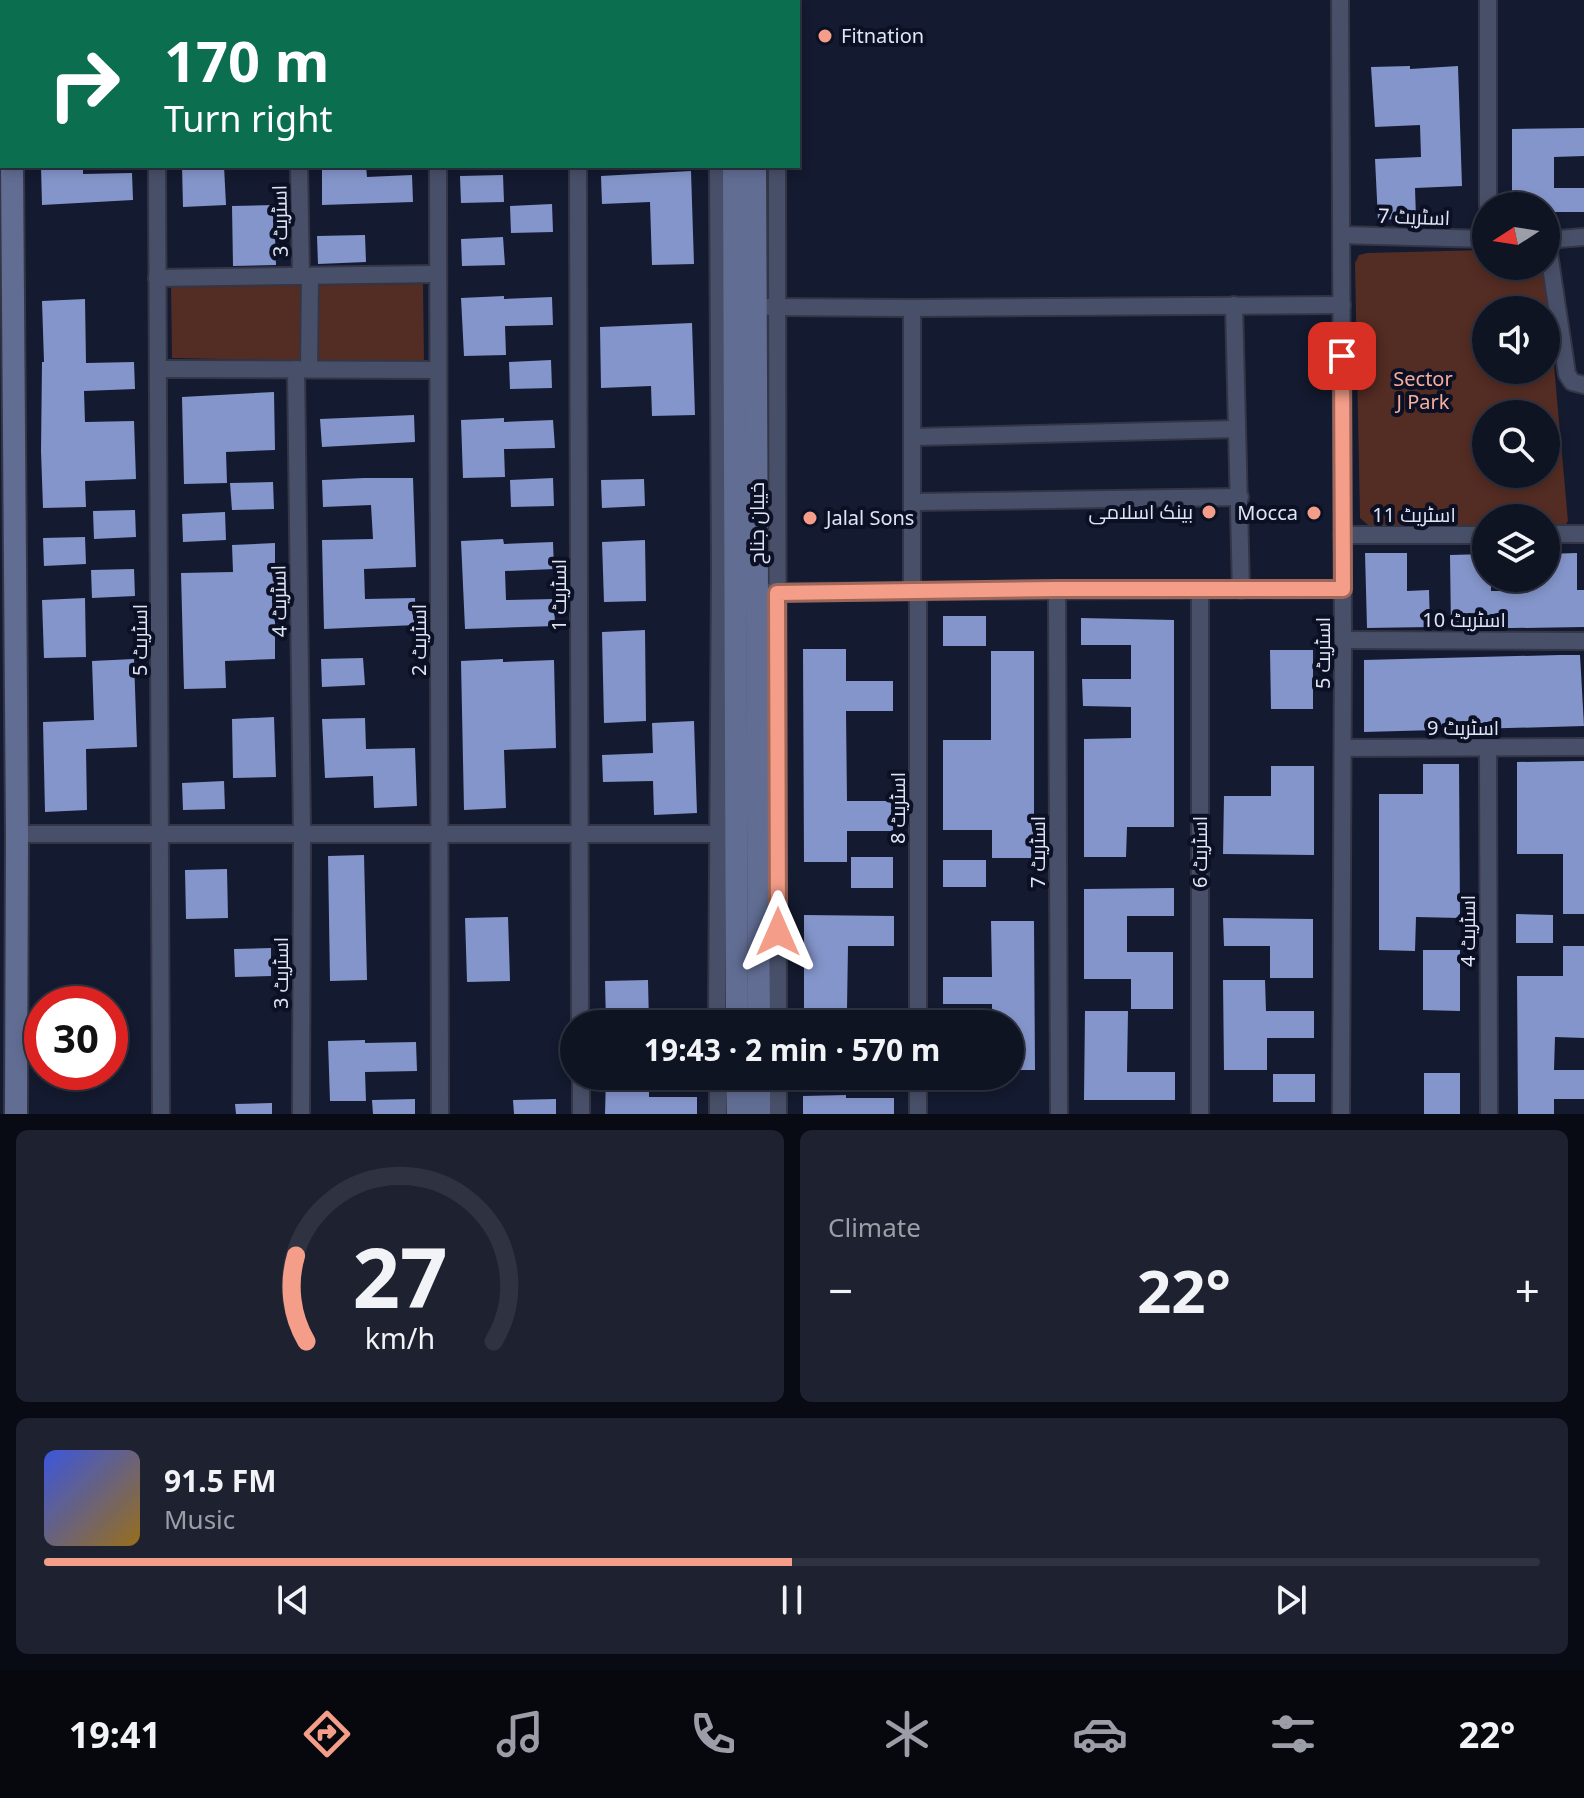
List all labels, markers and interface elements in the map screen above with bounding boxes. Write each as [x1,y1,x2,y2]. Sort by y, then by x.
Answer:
text: 170 m [164,22,329,98]
place label: Fitnation [841,22,924,49]
marker: Fitnation [816,27,834,45]
icon: right [32,32,136,136]
text: Turn right [164,94,332,143]
street label: اسٹریٹ 3 [265,185,294,257]
north arrow [1472,192,1560,280]
map controls [1472,192,1560,592]
street label: اسٹریٹ 7 [1377,202,1451,231]
button: sound [1472,296,1560,384]
pin [1308,322,1376,390]
icon: arrive [1320,334,1364,378]
park label: Sector J Park [1393,365,1453,415]
button: search [1472,400,1560,488]
street label: خیبان جناح [743,482,771,564]
place label: بینک اسلامی [1089,498,1193,525]
place label: Mocca [1237,499,1298,526]
street label: اسٹریٹ 11 [1372,501,1456,528]
marker: بینک اسلامی [1200,503,1218,521]
place label: Jalal Sons [824,504,914,531]
marker: Mocca [1305,504,1323,522]
button: layers [1472,504,1560,592]
marker: Jalal Sons [801,509,819,527]
street label: اسٹریٹ 1 [545,559,572,631]
street label: اسٹریٹ 4 [264,565,293,637]
street label: اسٹریٹ 5 [126,604,153,676]
street label: اسٹریٹ 2 [405,604,432,676]
street label: اسٹریٹ 10 [1422,606,1506,633]
street label: اسٹریٹ 5 [1309,617,1336,689]
street label: اسٹریٹ 9 [1427,714,1499,741]
street label: اسٹریٹ 8 [884,772,911,844]
street label: اسٹریٹ 7 [1024,816,1051,888]
street label: اسٹریٹ 6 [1186,816,1213,888]
position arrow [736,890,820,974]
street label: اسٹریٹ 4 [1454,895,1481,967]
street label: اسٹریٹ 3 [267,937,294,1009]
speed limit sign: 30 [24,986,128,1090]
text: 19:43 · 2 min · 570 m [644,1029,940,1070]
text: Climate [828,1209,921,1245]
text: 27 [352,1219,448,1332]
text: 22° [1137,1249,1231,1331]
text: − [828,1260,853,1320]
text: + [1515,1260,1540,1320]
text: km/h [365,1318,435,1357]
text: 91.5 FM [164,1460,276,1501]
text: Music [164,1501,235,1537]
icon: previous [271,1578,315,1622]
icon: pause [770,1578,814,1622]
icon: next [1269,1578,1313,1622]
icon: directions [299,1706,355,1762]
icon: music [492,1706,548,1762]
icon: phone [685,1706,741,1762]
icon: climate [879,1706,935,1762]
icon: car [1072,1706,1128,1762]
icon: filters [1265,1706,1321,1762]
text: 19:41 [69,1710,161,1759]
text: 22° [1459,1710,1515,1759]

